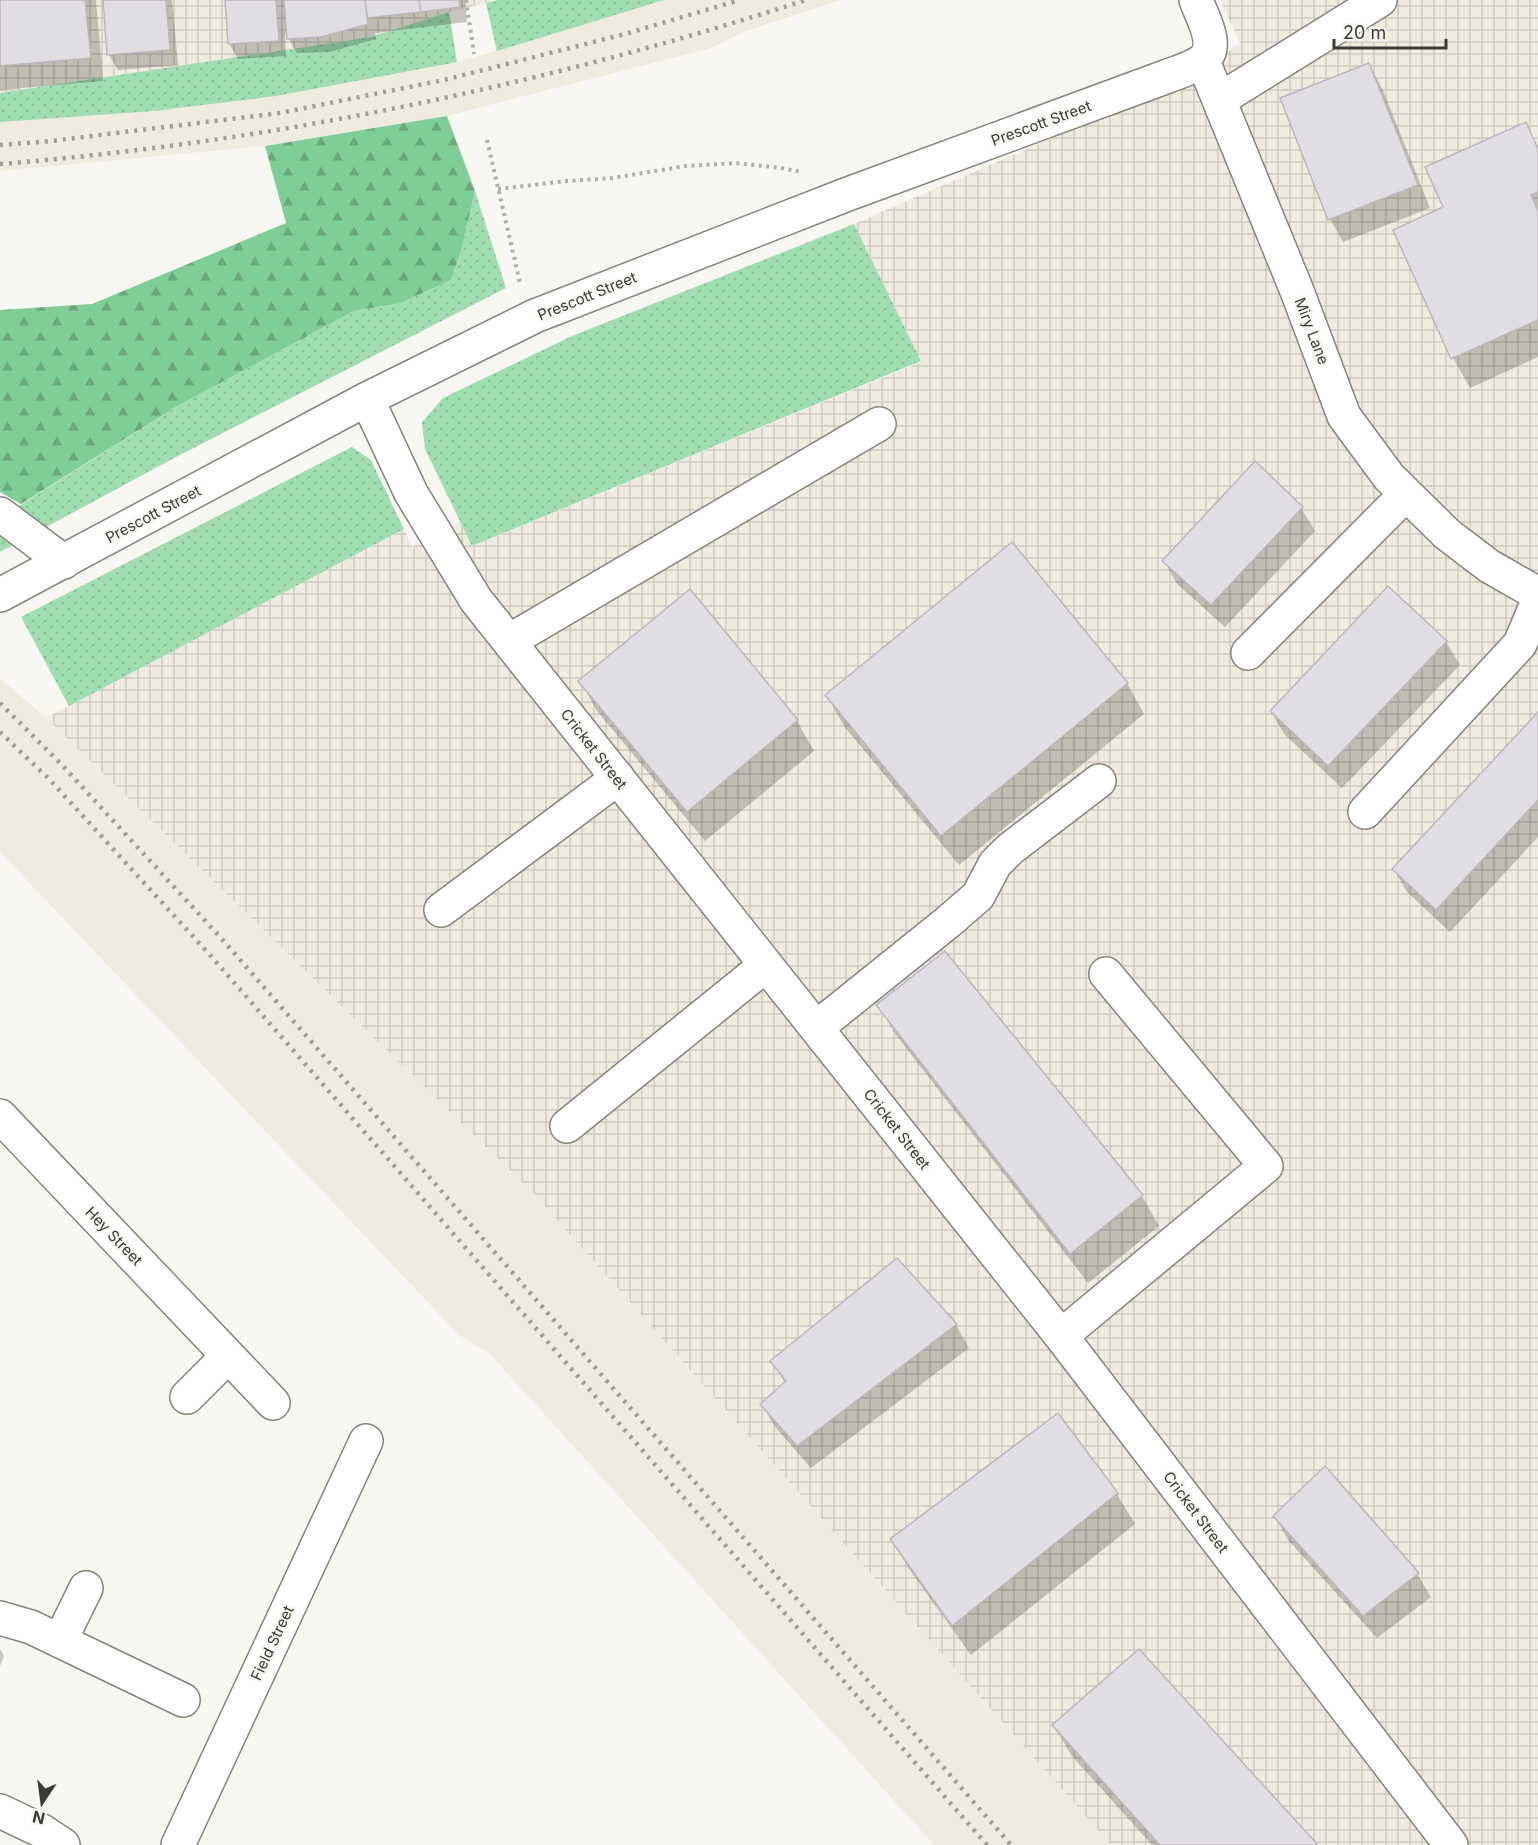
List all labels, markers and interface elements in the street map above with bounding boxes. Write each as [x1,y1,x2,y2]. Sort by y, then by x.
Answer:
scale bar [1334,12,1446,50]
text: 20 m [1343,22,1386,43]
street label: Prescott Street [988,96,1094,150]
street label: Prescott Street [535,267,639,325]
street label: Miry Lane [1291,295,1333,367]
street label: Prescott Street [102,481,204,547]
street label: Cricket Street [557,705,631,793]
street label: Cricket Street [860,1085,934,1173]
street label: Hey Street [81,1203,147,1269]
street label: Cricket Street [1159,1467,1233,1557]
street label: Field Street [246,1602,298,1684]
north arrow [12,1773,72,1833]
text: N [30,1806,47,1829]

